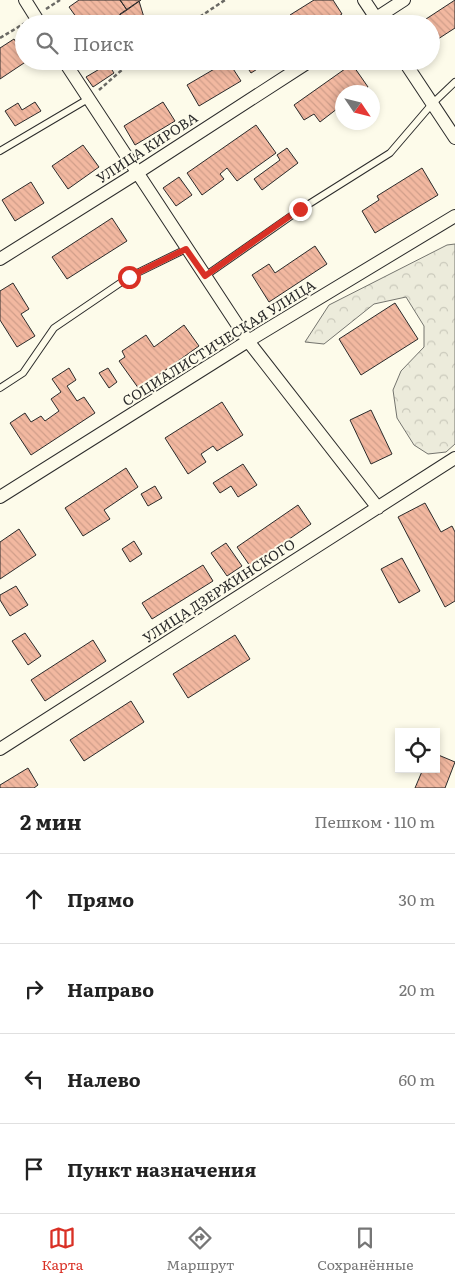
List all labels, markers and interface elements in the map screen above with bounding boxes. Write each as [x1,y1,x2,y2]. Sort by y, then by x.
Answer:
search box [15,15,440,70]
icon: search [33,29,61,57]
text: Поиск [73,29,134,57]
north arrow [335,85,380,130]
street label: УЛИЦА КИРОВА [92,107,202,187]
route end [289,198,312,221]
route start [118,266,141,289]
street label: СОЦИАЛИСТИЧЕСКАЯ УЛИЦА [118,274,320,410]
street label: УЛИЦА ДЗЕРЖИНСКОГО [138,533,299,647]
map controls [395,728,440,773]
button: locate [395,728,440,773]
text: 2 мин [20,805,82,836]
text: Пешком · 110 m [314,809,435,833]
icon: ahead [20,885,48,913]
text: Прямо [67,885,134,913]
text: 30 m [398,887,435,911]
icon: right [20,975,48,1003]
text: Направо [67,975,154,1003]
text: 20 m [399,977,435,1001]
icon: left [20,1065,48,1093]
text: Налево [67,1065,141,1093]
text: 60 m [398,1067,435,1091]
icon: arrive [20,1155,48,1183]
text: Пункт назначения [67,1155,256,1183]
tab: Карта [41,1224,83,1274]
tab: Маршрут [166,1224,234,1274]
tab: Сохранённые [317,1224,414,1274]

